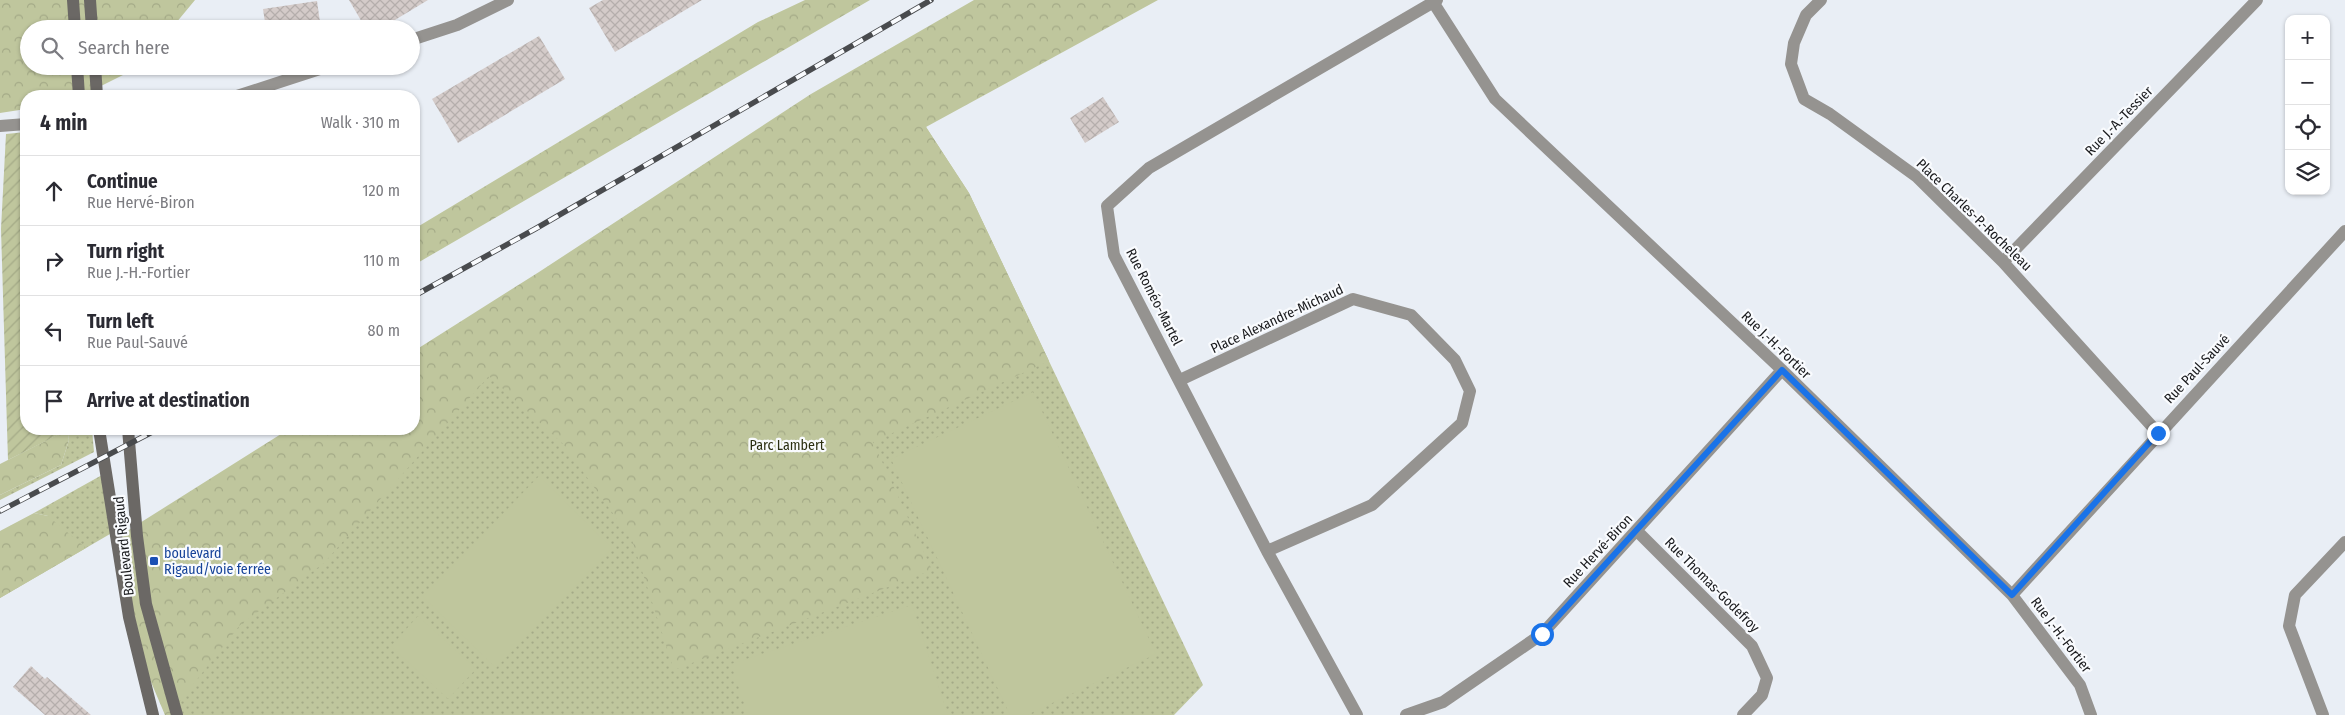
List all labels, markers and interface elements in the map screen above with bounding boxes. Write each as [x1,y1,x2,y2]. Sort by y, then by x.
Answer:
map controls [2285,15,2330,195]
button: + [2285,15,2330,60]
search box [20,20,420,75]
icon: search [38,34,66,62]
text: Search here [78,36,170,59]
button: − [2285,60,2330,105]
street label: Rue J.-A.-Tessier [2082,83,2157,159]
button: locate [2285,105,2330,150]
text: 4 min [40,110,88,136]
text: Walk · 310 m [321,113,400,132]
button: layers [2285,150,2330,195]
street label: Place Charles-P.-Rocheleau [1913,155,2035,275]
text: Continue [87,170,158,193]
icon: ahead [40,177,68,205]
text: 120 m [362,181,400,200]
text: Rue Hervé-Biron [87,193,195,212]
text: Turn right [87,240,164,263]
street label: Rue Roméo-Martel [1122,246,1186,349]
icon: right [40,247,68,275]
text: 110 m [363,251,400,270]
text: Rue J.-H.-Fortier [87,263,190,282]
street label: Place Alexandre-Michaud [1208,281,1346,357]
street label: Rue J.-H.-Fortier [1738,308,1814,382]
text: Turn left [87,310,154,333]
icon: left [40,317,68,345]
text: 80 m [368,321,400,340]
street label: Rue Paul-Sauvé [2161,331,2233,407]
text: Rue Paul-Sauvé [87,333,188,352]
icon: arrive [40,387,68,415]
text: Arrive at destination [87,389,250,412]
route end [2147,422,2170,445]
park label: Parc Lambert [750,437,825,454]
street label: Boulevard Rigaud [110,495,138,597]
street label: Rue Hervé-Biron [1560,511,1636,591]
street label: Rue Thomas-Godefroy [1661,534,1763,636]
place label: boulevard Rigaud/voie ferrée [164,545,271,578]
marker: boulevard Rigaud/voie ferrée [148,555,160,567]
street label: Rue J.-H.-Fortier [2027,594,2095,676]
route start [1531,623,1554,646]

